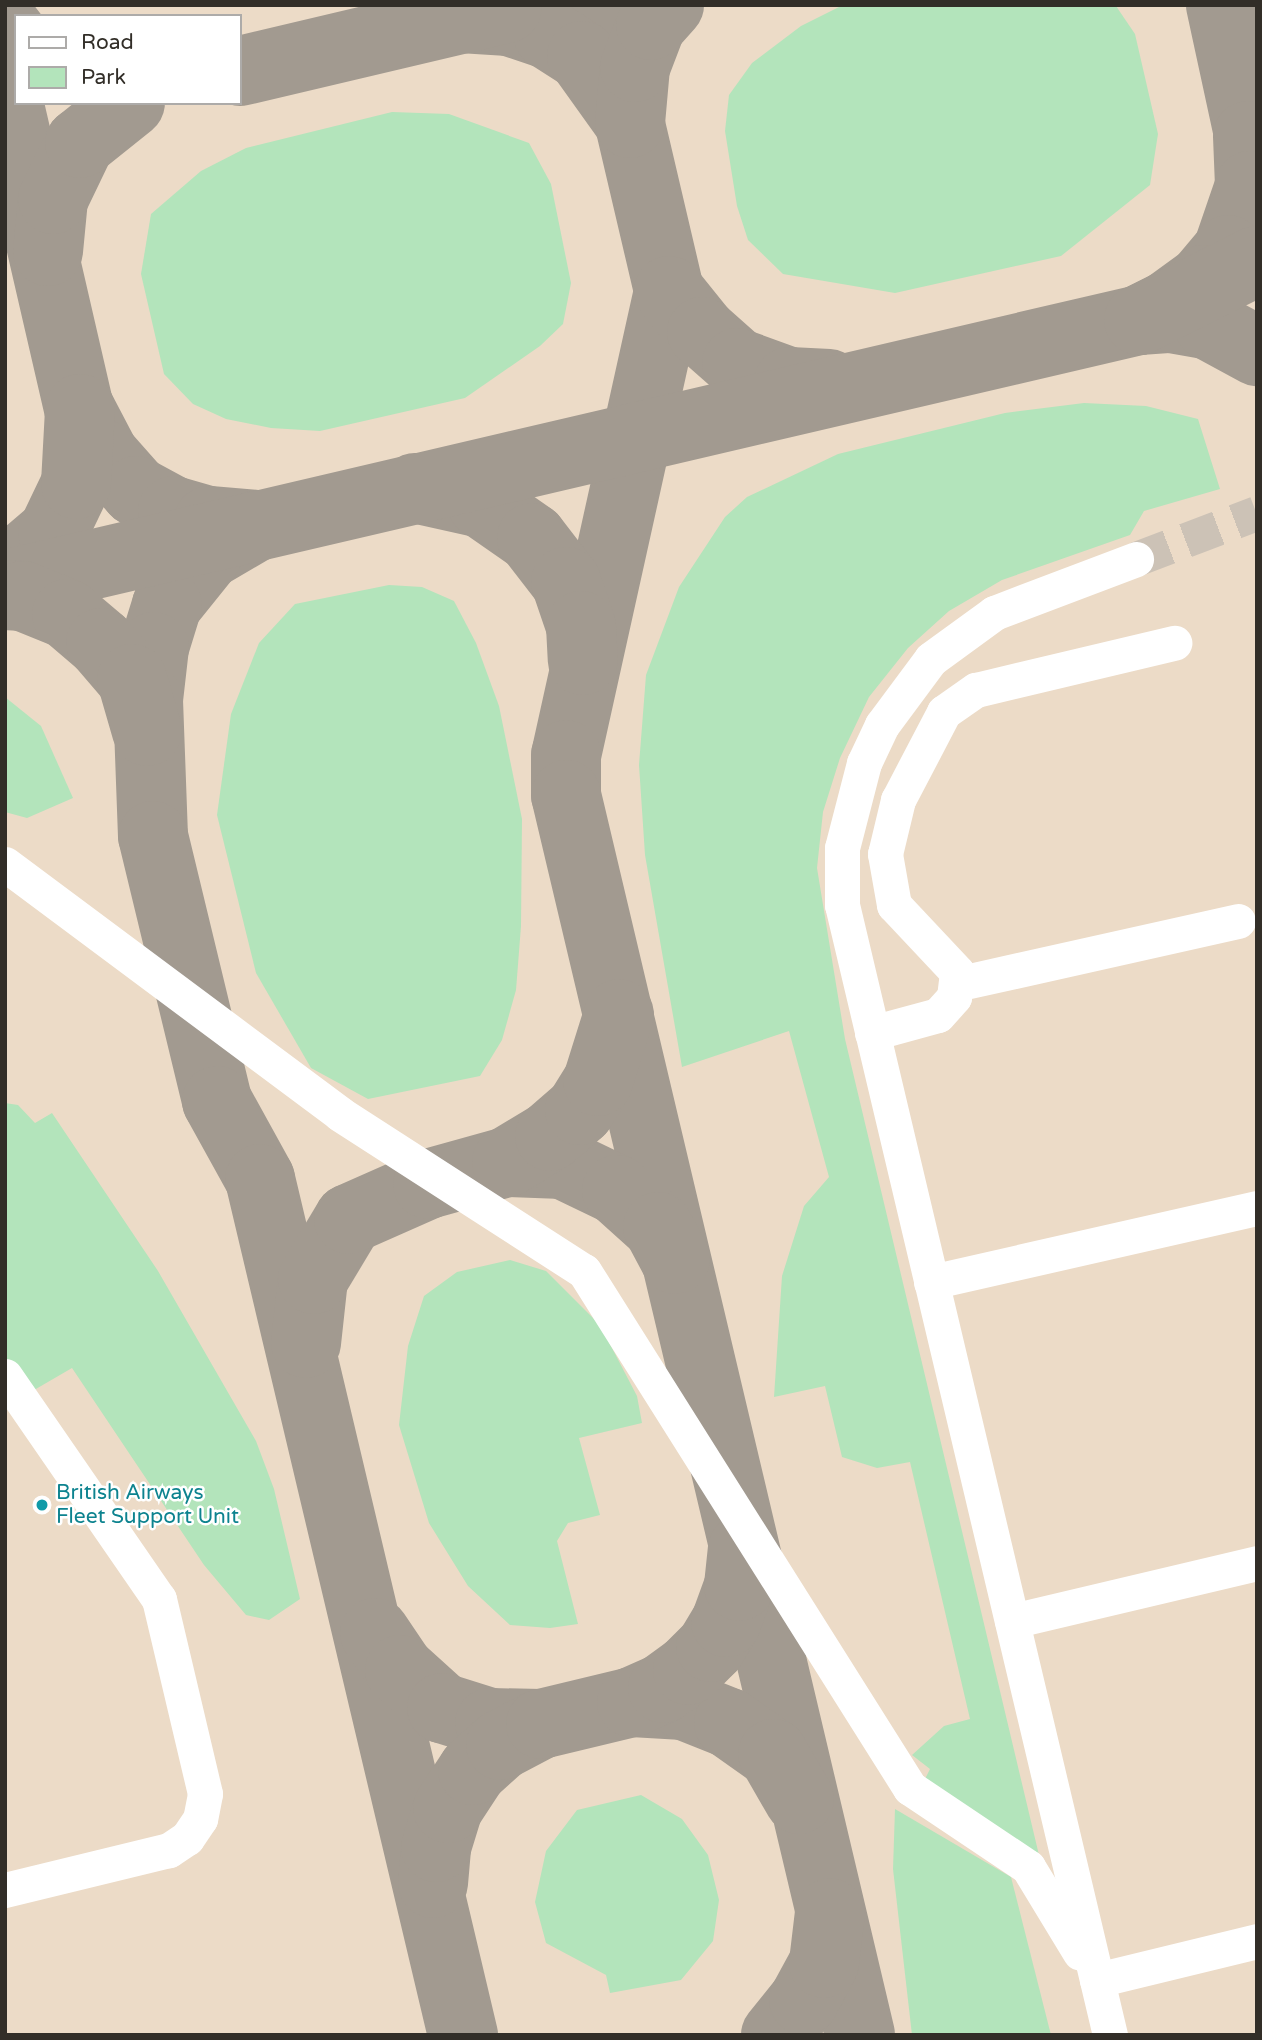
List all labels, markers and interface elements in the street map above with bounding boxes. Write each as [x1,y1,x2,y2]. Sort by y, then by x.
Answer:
legend [14,14,242,105]
text: Road [81,30,134,55]
text: Park [81,65,126,90]
place label: British Airways Fleet Support Unit [56,1480,239,1530]
marker: British Airways Fleet Support Unit [34,1497,50,1513]

